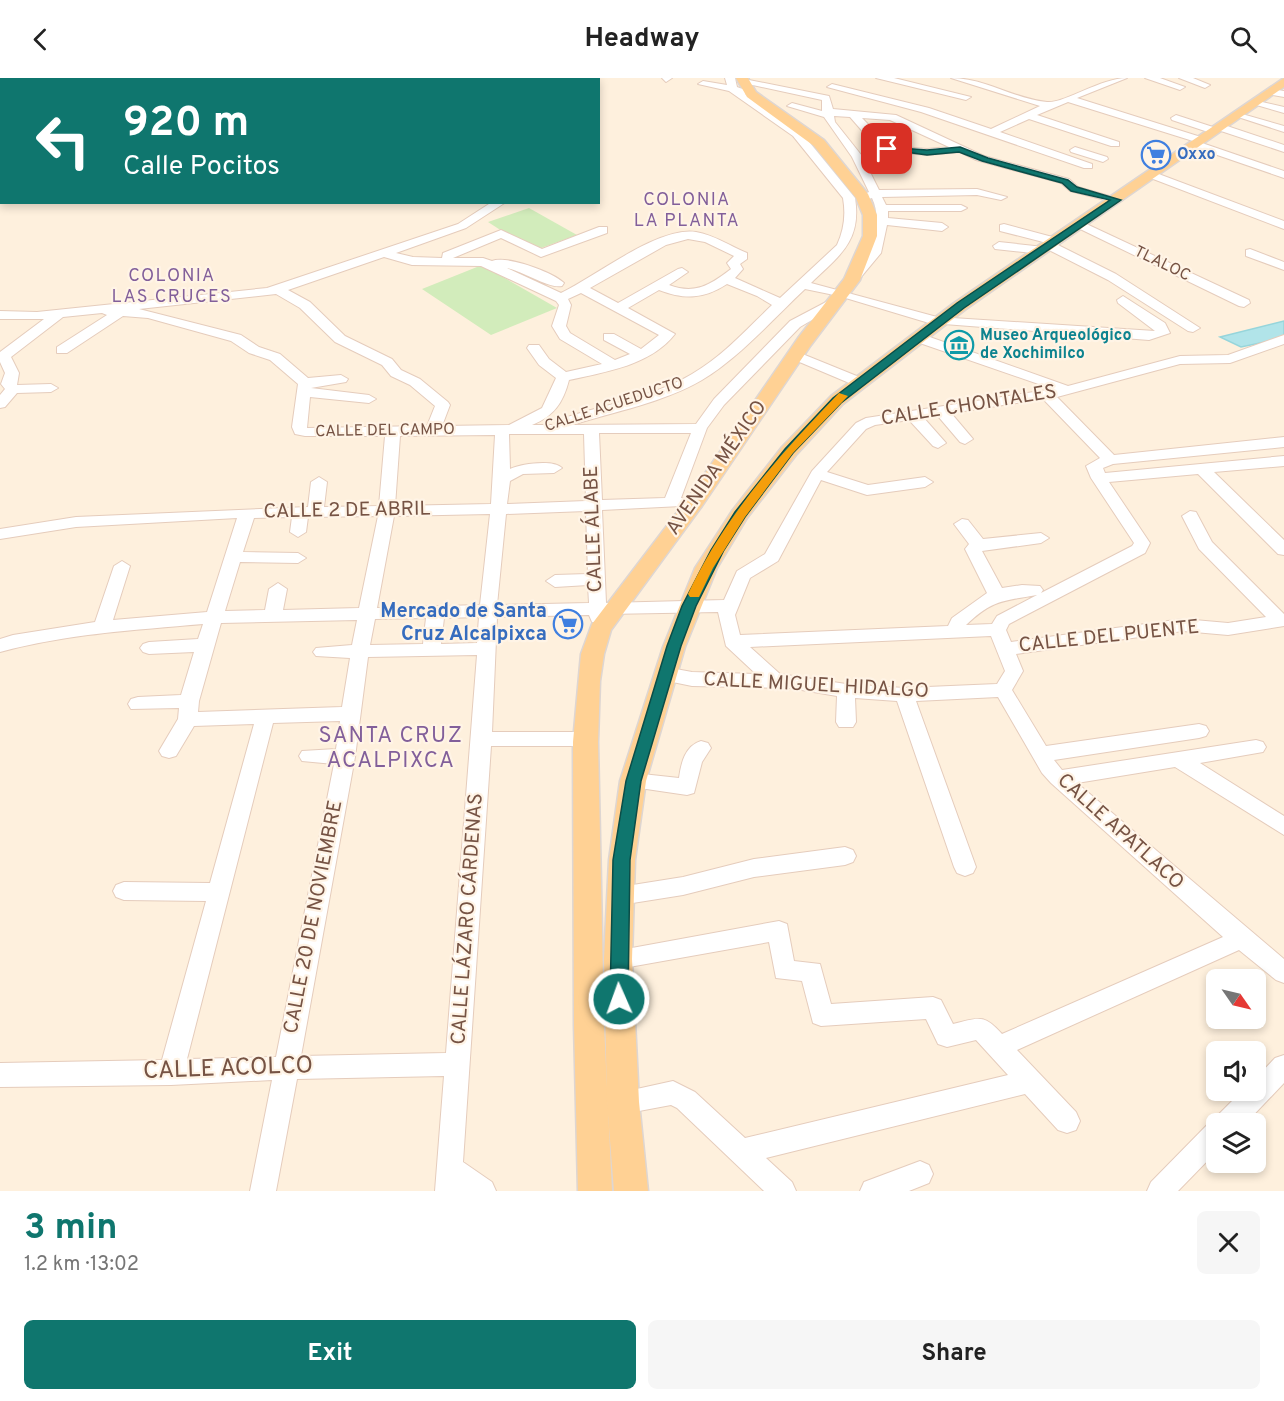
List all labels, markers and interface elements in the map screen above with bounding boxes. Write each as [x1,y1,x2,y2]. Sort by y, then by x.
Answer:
text: Headway [584,22,700,56]
icon: back [24,23,57,56]
icon: search [1227,23,1260,56]
text: 920 m [123,98,249,151]
icon: left [24,102,102,180]
pin [861,123,912,174]
icon: arrive [870,132,903,165]
supermarket icon: Oxxo [1140,139,1172,171]
place label: Oxxo [1177,145,1216,165]
text: Calle Pocitos [123,150,280,184]
district label: COLONIA LA PLANTA [634,189,740,233]
street label: TLALOC [1131,242,1193,286]
district label: COLONIA LAS CRUCES [112,265,232,309]
place label: Museo Arqueológico de Xochimilco [980,326,1132,364]
museum icon: Museo Arqueológico de Xochimilco [943,329,975,361]
street label: CALLE ACUEDUCTO [542,373,686,437]
street label: CALLE CHONTALES [879,379,1059,433]
street label: AVENIDA MÉXICO [659,394,773,541]
street label: CALLE DEL CAMPO [315,420,455,442]
street label: CALLE ÁLABE [577,465,609,593]
street label: CALLE 2 DE ABRIL [263,497,431,525]
place label: Mercado de Santa Cruz Alcalpixca [380,599,547,648]
supermarket icon: Mercado de Santa Cruz Alcalpixca [552,608,584,640]
street label: CALLE DEL PUENTE [1017,615,1201,659]
street label: CALLE MIGUEL HIDALGO [702,667,930,705]
district label: SANTA CRUZ ACALPIXCA [319,723,463,775]
street label: CALLE APATLACO [1051,768,1189,896]
street label: CALLE LÁZARO CÁRDENAS [444,792,490,1046]
street label: CALLE 20 DE NOVIEMBRE [279,798,349,1036]
position arrow [587,967,651,1031]
north arrow [1206,969,1266,1029]
map controls [1206,969,1266,1173]
button: sound [1206,1041,1266,1101]
street label: CALLE ACOLCO [142,1051,314,1087]
button: layers [1206,1113,1266,1173]
text: 3 min [24,1206,118,1252]
button: close [1197,1211,1260,1274]
text: 1.2 km · 13:02 [24,1252,139,1278]
button: Exit [24,1320,636,1389]
button: Share [648,1320,1260,1389]

